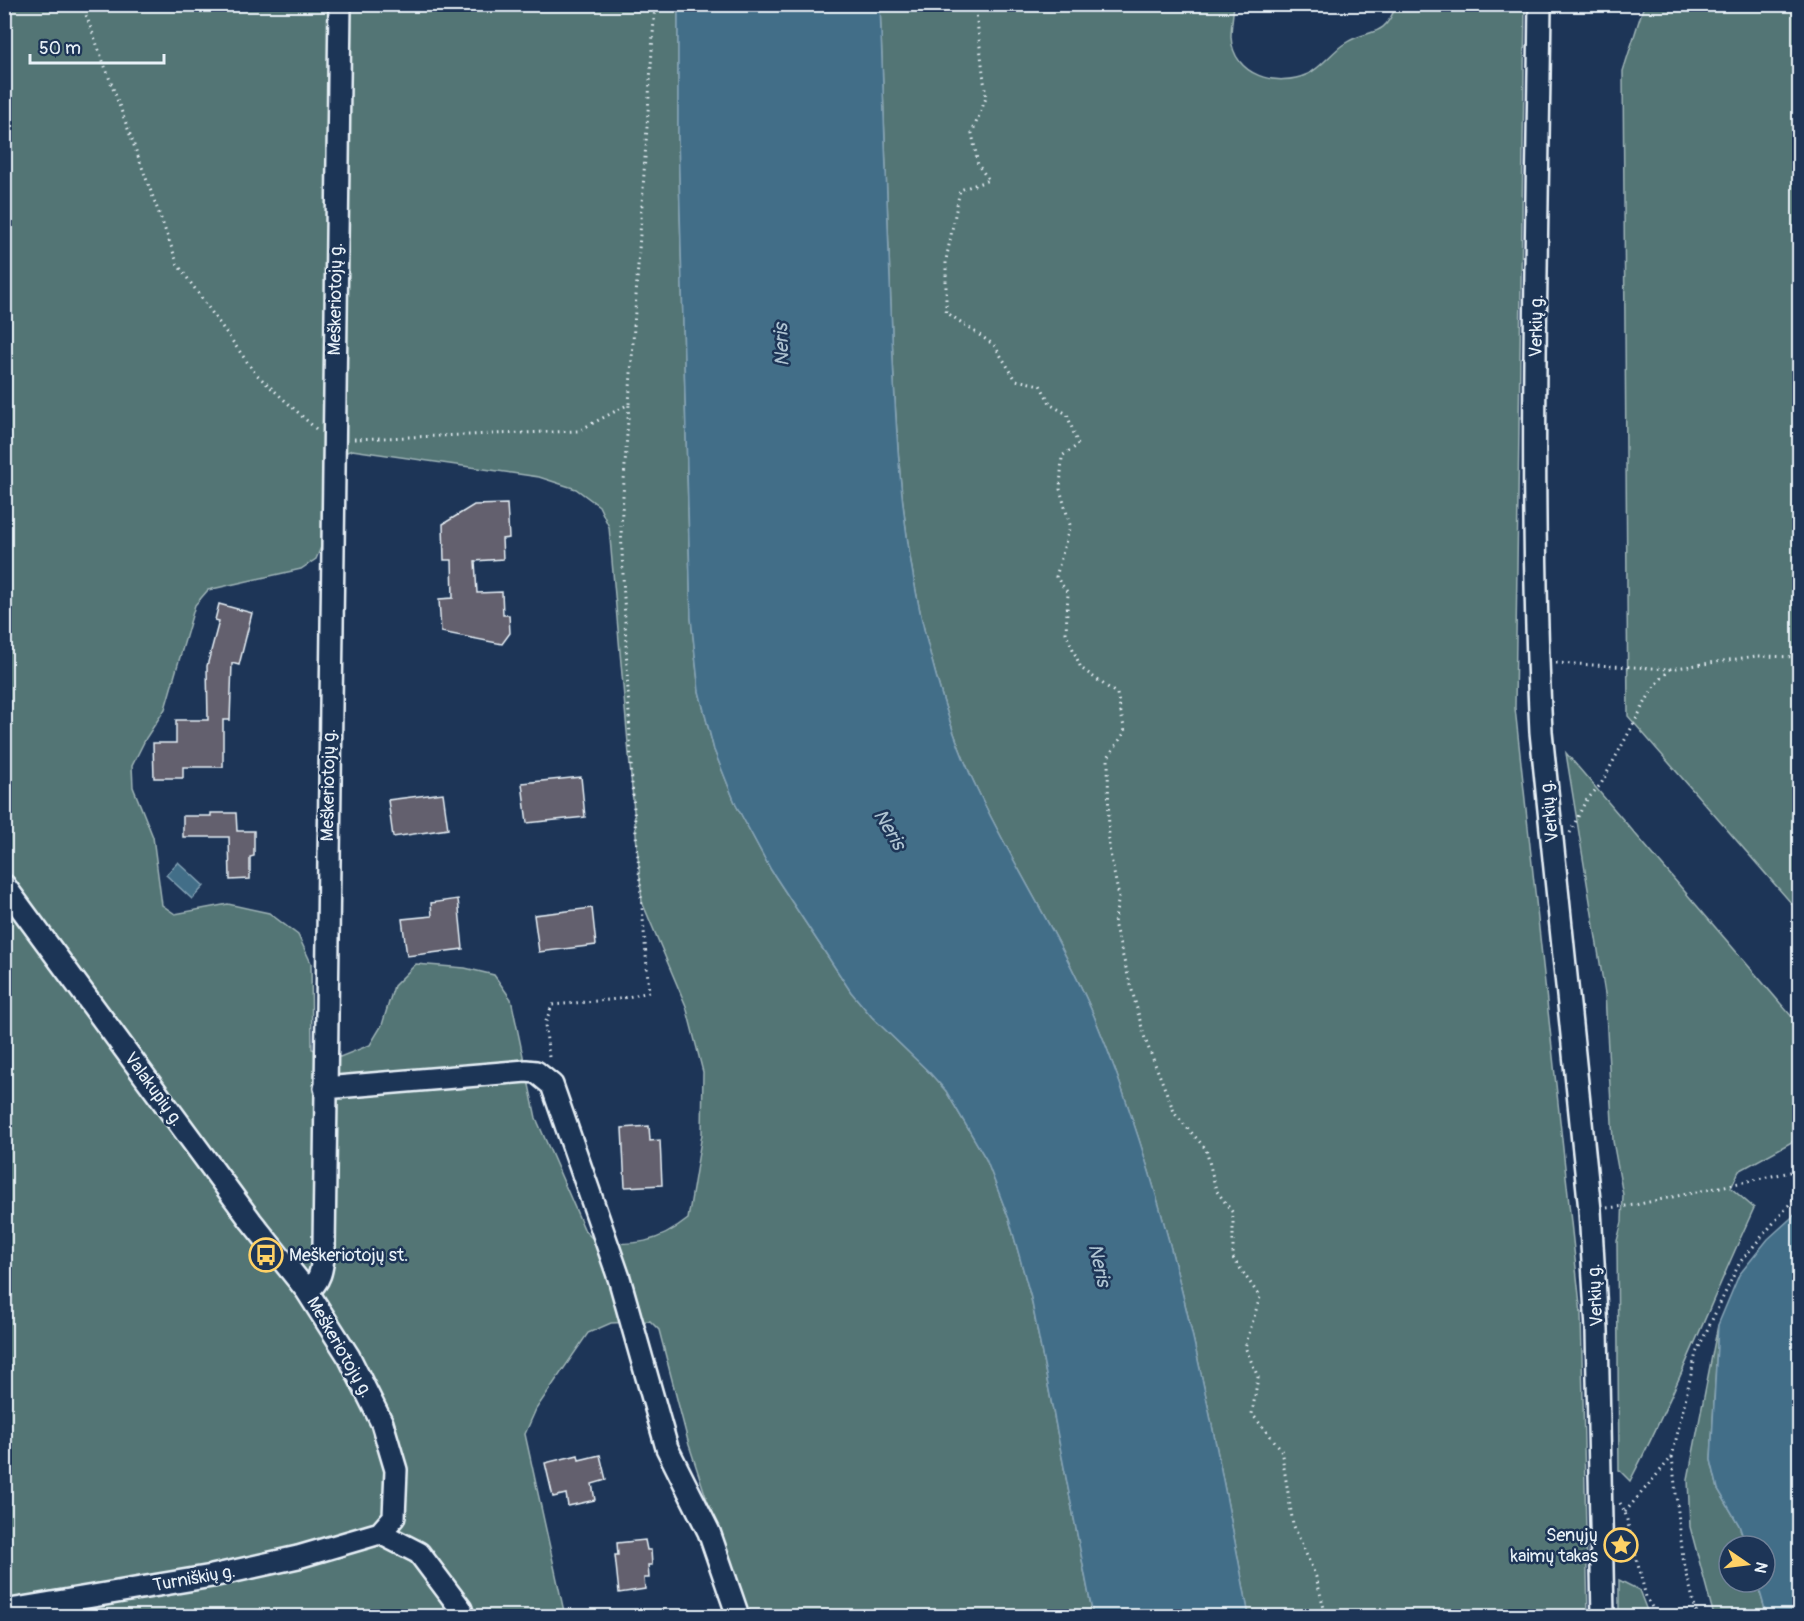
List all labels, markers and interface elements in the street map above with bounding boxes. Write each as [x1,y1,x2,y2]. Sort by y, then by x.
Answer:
scale bar [30,27,164,65]
text: 50 m [39,37,81,60]
street label: Meškeriotojų g. [323,242,348,356]
street label: Verkių g. [1524,294,1549,358]
water label: Neris [768,321,795,367]
street label: Meškeriotojų g. [316,728,341,842]
street label: Verkių g. [1535,778,1564,843]
water label: Neris [868,804,912,856]
street label: Valakupių g. [119,1048,188,1131]
bus stop icon: Meškeriotojų st. [248,1237,284,1273]
water label: Neris [1082,1241,1117,1291]
place label: Meškeriotojų st. [289,1244,408,1267]
street label: Verkių g. [1582,1263,1609,1327]
street label: Meškeriotojų g. [301,1293,378,1402]
place label: Senųjų kaimų takas [1511,1524,1598,1568]
place icon: Senųjų kaimų takas [1603,1527,1639,1563]
north arrow [1717,1534,1777,1594]
street label: Turniškių g. [151,1560,237,1597]
text: N [1750,1560,1772,1575]

